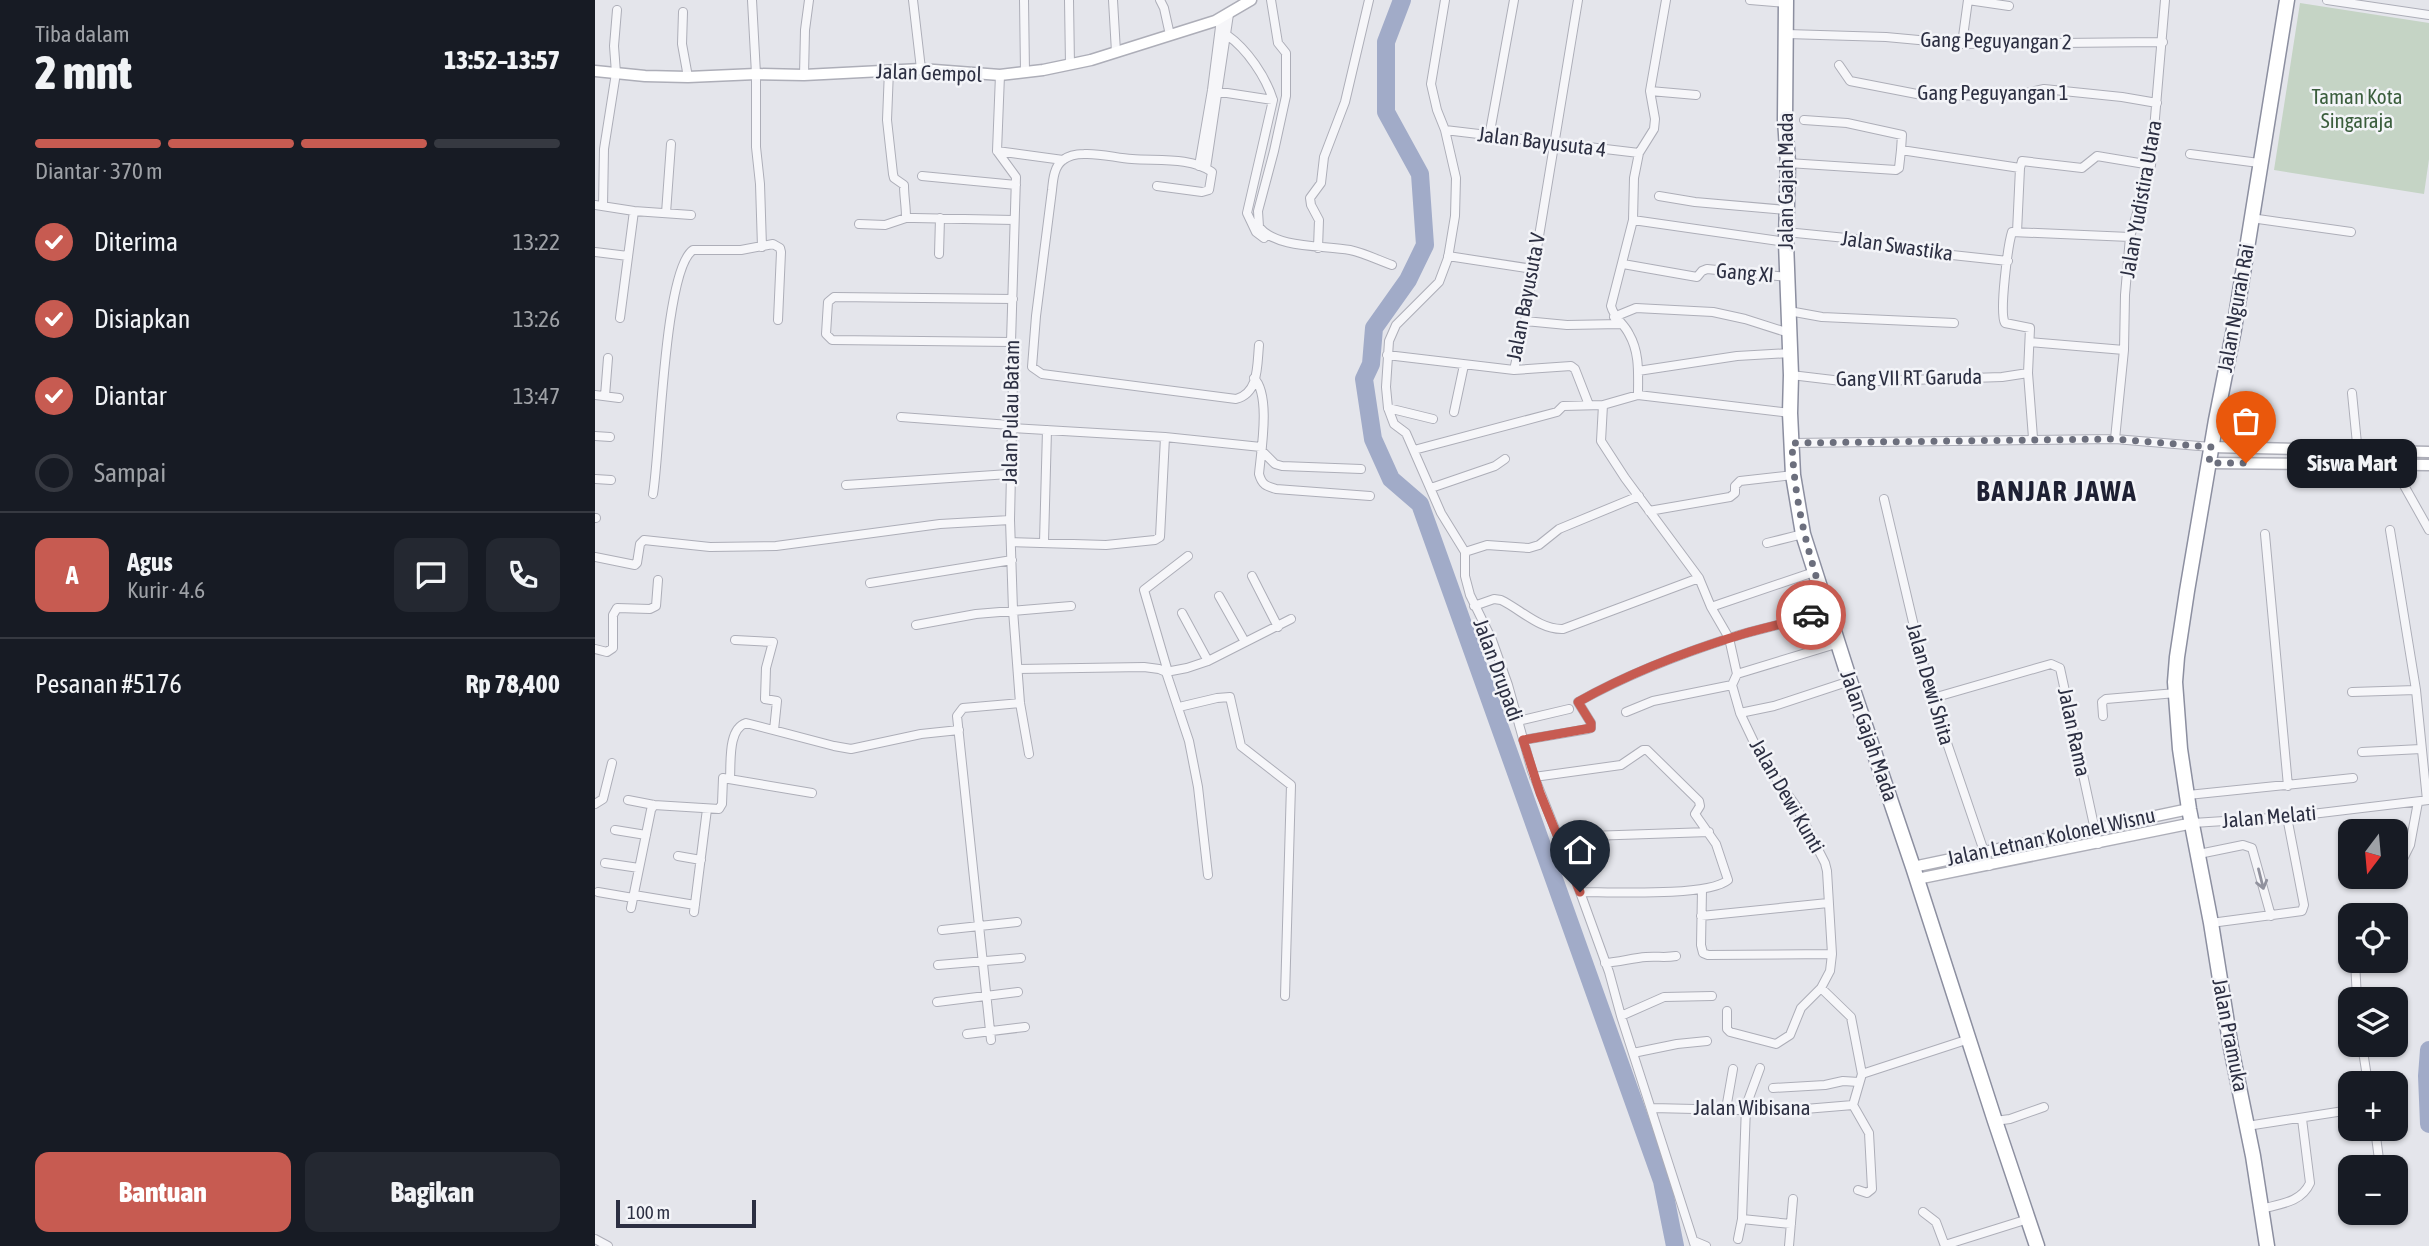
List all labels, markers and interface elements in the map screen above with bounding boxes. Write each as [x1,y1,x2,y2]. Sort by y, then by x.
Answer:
text: Tiba dalam [35,21,130,47]
street label: Gang Peguyangan 2 [1920,27,2072,53]
text: 13:52–13:57 [444,45,560,75]
text: 2 mnt [35,46,132,99]
street label: Jalan Gempol [876,58,983,86]
street label: Gang Peguyangan 1 [1917,80,2069,104]
park label: Taman Kota Singaraja [2311,84,2403,132]
street label: Jalan Gajah Mada [1773,113,1797,249]
street label: Jalan Yudistira Utara [2114,118,2166,280]
street label: Jalan Bayusuta 4 [1476,121,1608,161]
text: Diantar · 370 m [35,158,163,184]
icon: check [35,223,73,261]
street label: Jalan Swastika [1840,225,1955,265]
text: Diterima [94,227,178,257]
text: 13:22 [513,229,560,255]
street label: Jalan Bayusuta V [1501,230,1549,363]
street label: Jalan Ngurah Rai [2212,242,2258,374]
street label: Gang XI [1715,258,1775,286]
icon: check [35,300,73,338]
text: Disiapkan [94,304,190,334]
text: 13:26 [513,306,560,332]
street label: Jalan Pulau Batam [997,340,1023,484]
street label: Gang VII RT Garuda [1836,364,1982,390]
icon: check [35,377,73,415]
text: Diantar [94,381,167,411]
text: 13:47 [513,383,560,409]
pin [2216,391,2276,463]
icon: bag [2227,402,2265,440]
callout: Siswa Mart [2288,438,2418,488]
text: Siswa Mart [2307,450,2397,476]
text: Sampai [94,458,166,488]
district label: BANJAR JAWA [1976,475,2138,507]
button: chat [394,538,468,612]
button: phone [486,538,560,612]
text: Agus [127,547,173,577]
text: A [66,560,78,590]
text: Kurir · 4.6 [127,577,205,603]
courier [1776,580,1846,650]
icon: car [1792,596,1830,634]
street label: Jalan Drupadi [1469,615,1529,724]
street label: Jalan Dewi Shita [1902,620,1960,748]
street label: Jalan Gajah Mada [1836,667,1904,804]
text: Pesanan #5176 [35,669,182,699]
text: Rp 78,400 [465,669,560,699]
street label: Jalan Rama [2054,685,2096,778]
street label: Jalan Dewi Kunti [1746,734,1830,857]
street label: Jalan Melati [2221,800,2317,832]
street label: Jalan Letnan Kolonel Wisnu [1944,802,2157,870]
north arrow [2338,819,2408,889]
map controls [2338,819,2408,1225]
pin [1550,820,1610,892]
icon: home [1561,831,1599,869]
one-way arrow [2255,867,2268,890]
button: locate [2338,903,2408,973]
street label: Jalan Pramuka [2208,976,2254,1094]
button: layers [2338,987,2408,1057]
button: + [2338,1071,2408,1141]
street label: Jalan Wibisana [1694,1095,1810,1119]
button: Bantuan [35,1152,291,1232]
button: Bagikan [305,1152,560,1232]
button: − [2338,1155,2408,1225]
scale bar [616,1197,756,1229]
text: 100 m [627,1201,670,1223]

